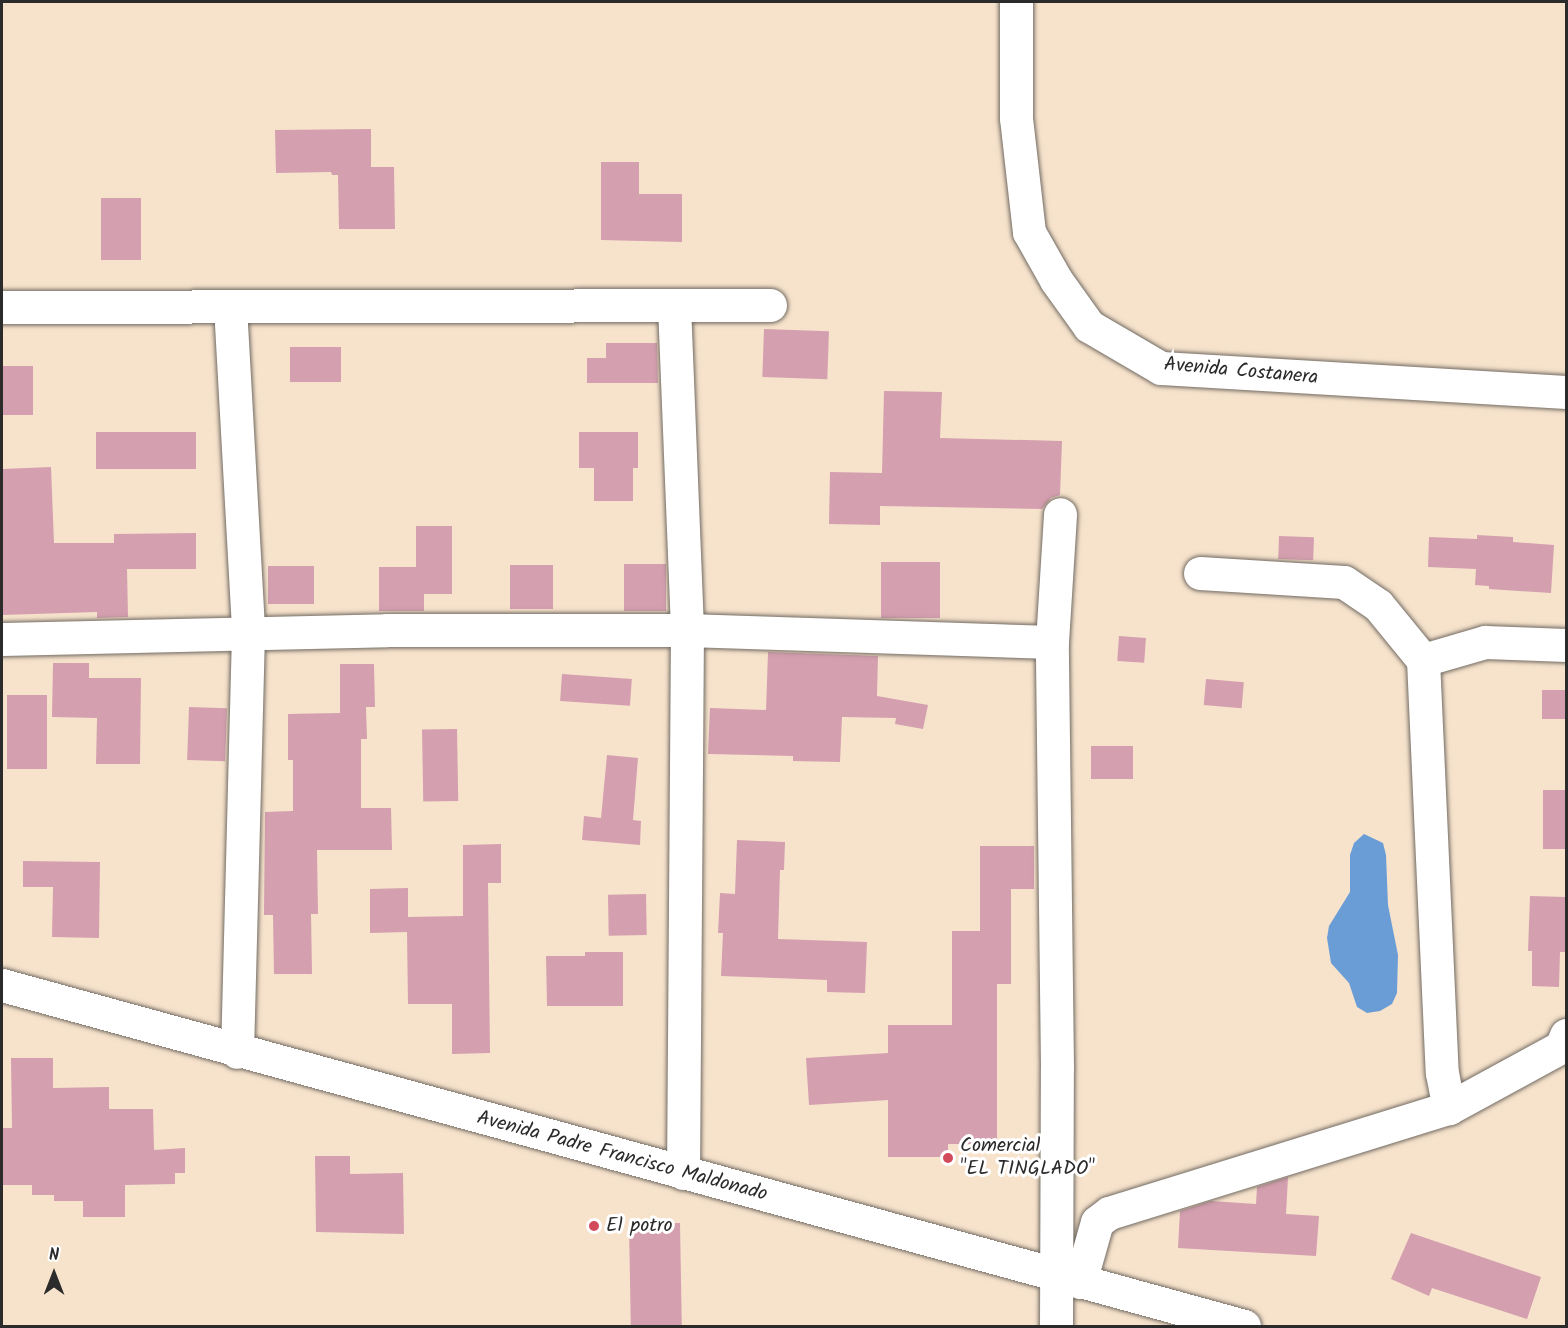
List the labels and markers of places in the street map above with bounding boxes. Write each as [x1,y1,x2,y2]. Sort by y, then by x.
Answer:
place label: Comercial "EL TINGLADO" [960,1134,1095,1181]
marker: Comercial "EL TINGLADO" [941,1151,955,1165]
place label: El potro [606,1214,673,1238]
marker: El potro [587,1219,601,1233]

